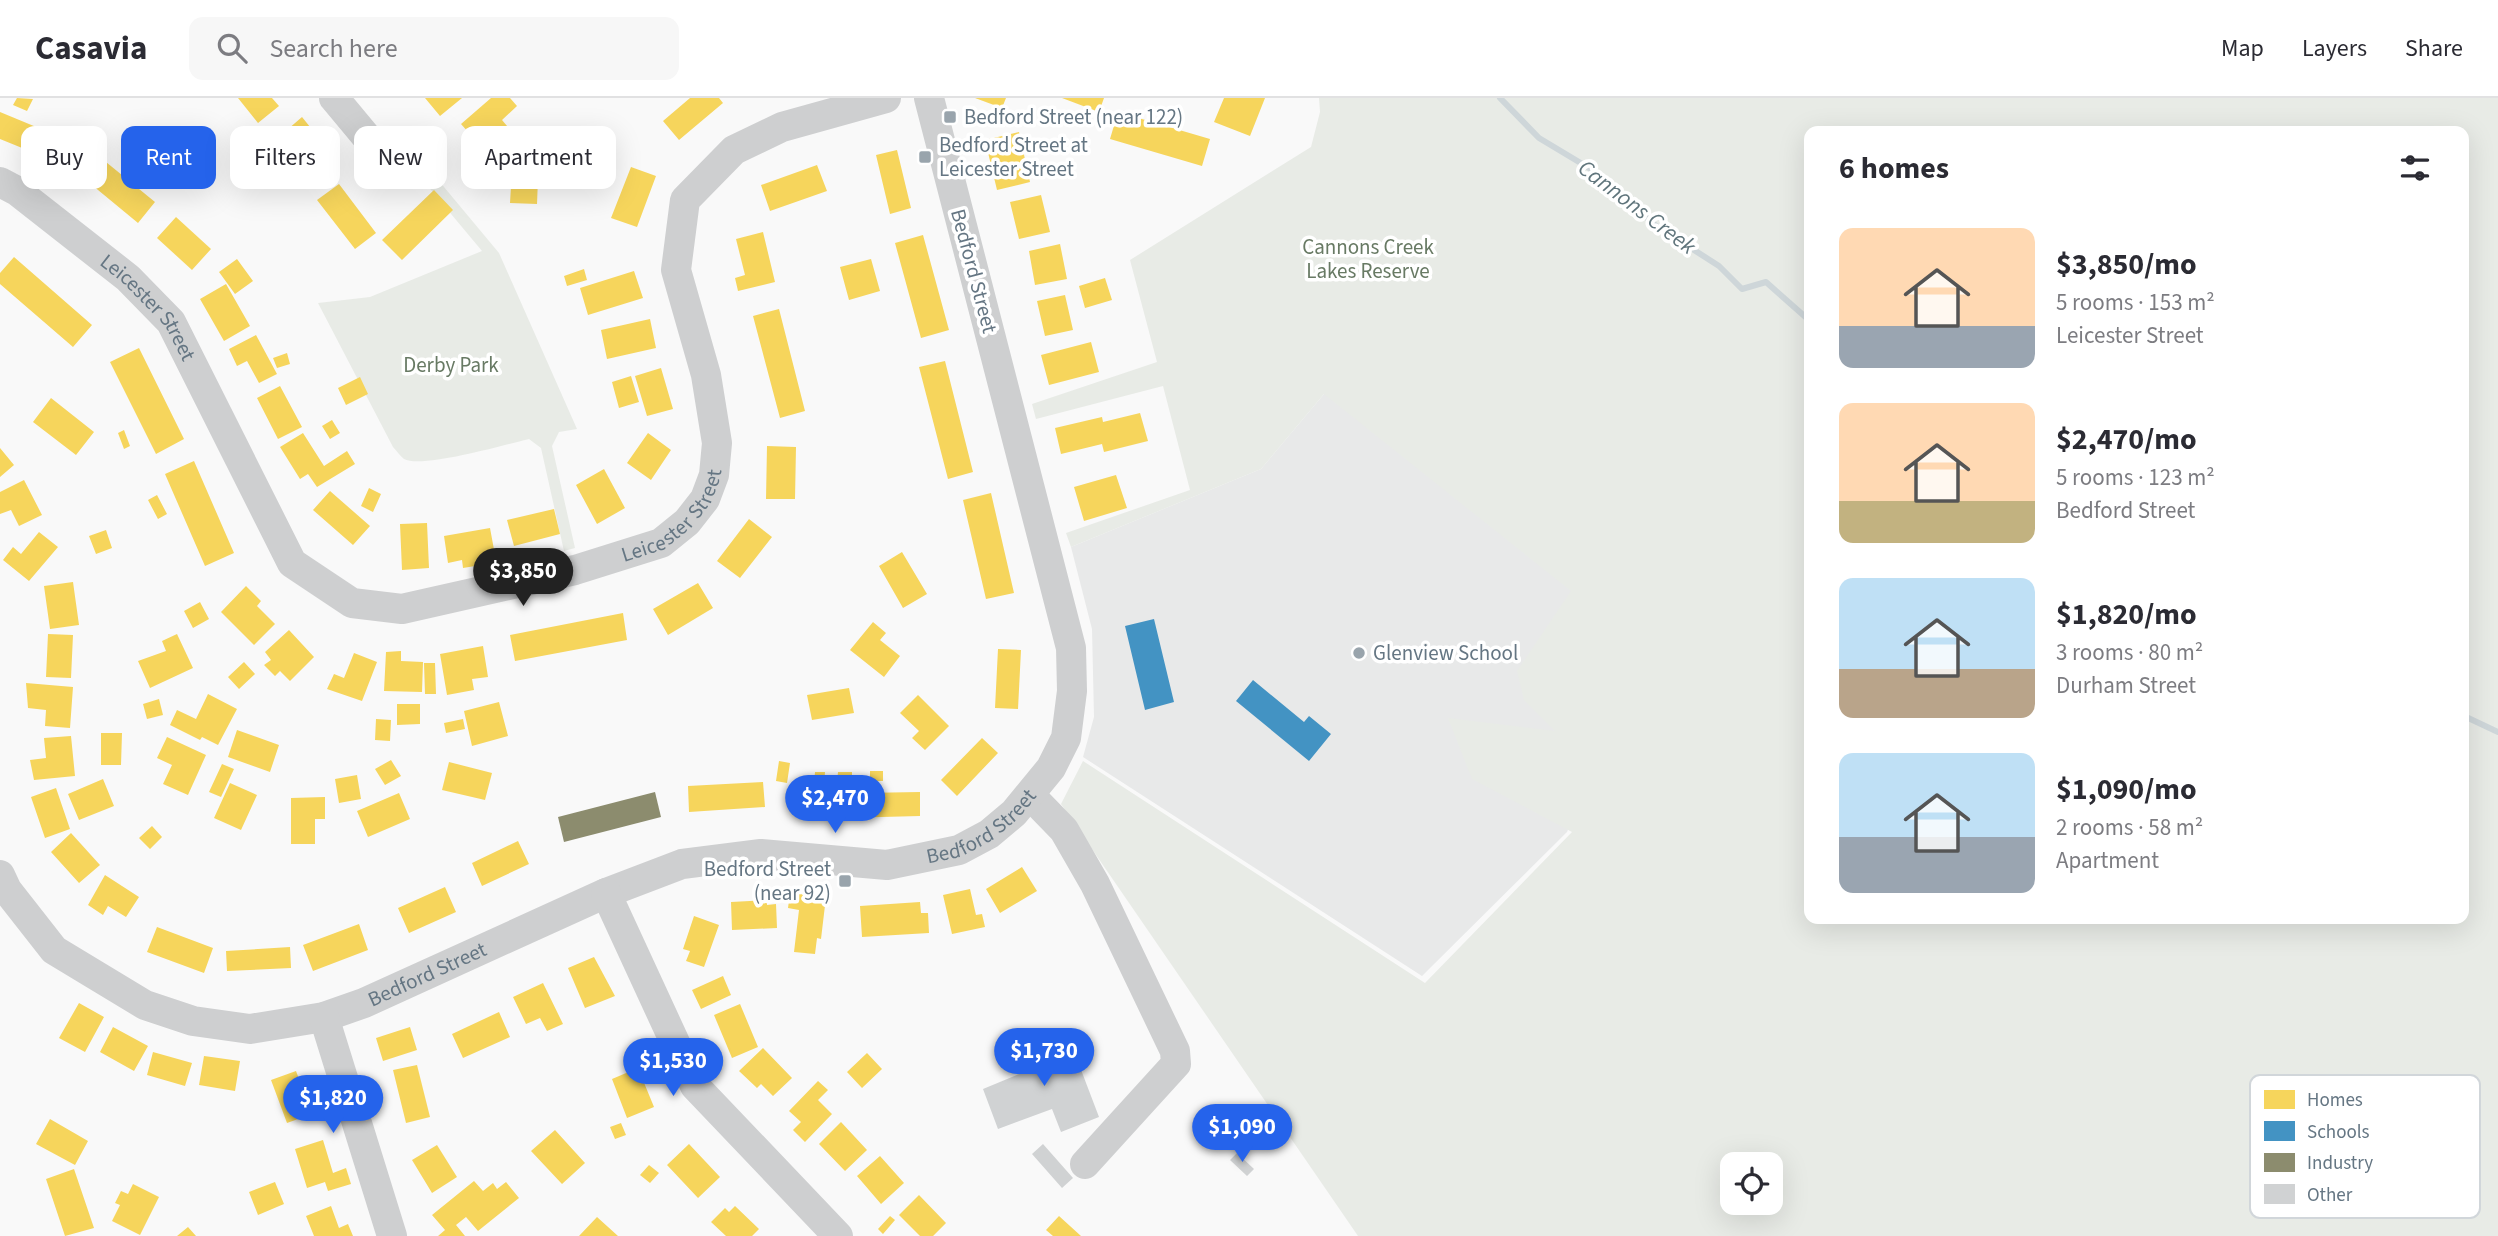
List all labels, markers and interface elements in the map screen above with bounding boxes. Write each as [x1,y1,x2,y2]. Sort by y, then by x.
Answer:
search box [189,17,679,80]
text: Casavia [35,25,147,72]
icon: search [213,29,251,67]
text: Search here [269,30,398,67]
text: Map [2221,31,2264,66]
text: Layers [2302,31,2367,66]
text: Share [2405,31,2463,66]
place label: Bedford Street (near 122) [964,102,1183,132]
marker: Bedford Street (near 122) [942,109,958,125]
chip: Buy [21,126,107,189]
chip: Rent [121,126,216,189]
chip: Filters [230,126,340,189]
chip: New [354,126,447,189]
chip: Apartment [461,126,616,189]
place label: Bedford Street at Leicester Street [939,130,1088,184]
text: 6 homes [1839,147,1949,190]
marker: Bedford Street at Leicester Street [917,149,933,165]
icon: filters [2396,149,2434,187]
water label: Cannons Creek [1571,152,1704,263]
street label: Bedford Street [943,206,1005,336]
park label: Cannons Creek Lakes Reserve [1302,232,1434,286]
text: $3,850/mo [2056,243,2197,286]
street label: Leicester Street [94,247,203,366]
icon: home [1895,256,1979,340]
text: 5 rooms · 153 m² [2056,286,2215,319]
text: Leicester Street [2056,319,2204,352]
park label: Derby Park [403,350,499,380]
text: $2,470/mo [2056,418,2197,461]
icon: home [1895,431,1979,515]
text: 5 rooms · 123 m² [2056,461,2215,494]
street label: Leicester Street [618,468,729,570]
text: Bedford Street [2056,494,2195,527]
pin: $3,850 [466,548,580,608]
text: $3,850 [489,554,557,587]
text: $1,820/mo [2056,593,2197,636]
icon: home [1895,606,1979,690]
text: 3 rooms · 80 m² [2056,636,2203,669]
place label: Glenview School [1373,638,1518,668]
marker: Glenview School [1351,645,1367,661]
text: Durham Street [2056,669,2196,702]
text: $1,090/mo [2056,768,2197,811]
pin: $2,470 [778,776,892,835]
text: $2,470 [801,781,869,814]
icon: home [1895,781,1979,865]
street label: Bedford Street [924,782,1043,871]
text: 2 rooms · 58 m² [2056,811,2203,844]
text: Apartment [2056,844,2159,877]
place label: Bedford Street (near 92) [704,854,831,908]
marker: Bedford Street (near 92) [837,873,853,889]
street label: Bedford Street [363,934,491,1014]
pin: $1,730 [987,1028,1101,1088]
text: $1,730 [1010,1034,1078,1067]
pin: $1,530 [616,1038,730,1098]
text: $1,530 [639,1044,707,1077]
legend [2250,1075,2480,1218]
pin: $1,820 [276,1076,390,1135]
text: $1,820 [299,1081,367,1114]
text: Homes [2307,1087,2363,1114]
pin: $1,090 [1185,1104,1299,1164]
text: $1,090 [1208,1110,1276,1143]
text: Schools [2307,1119,2370,1146]
text: Industry [2307,1150,2373,1177]
map controls [1720,1152,1783,1215]
button: locate [1720,1152,1783,1215]
text: Other [2307,1182,2353,1209]

